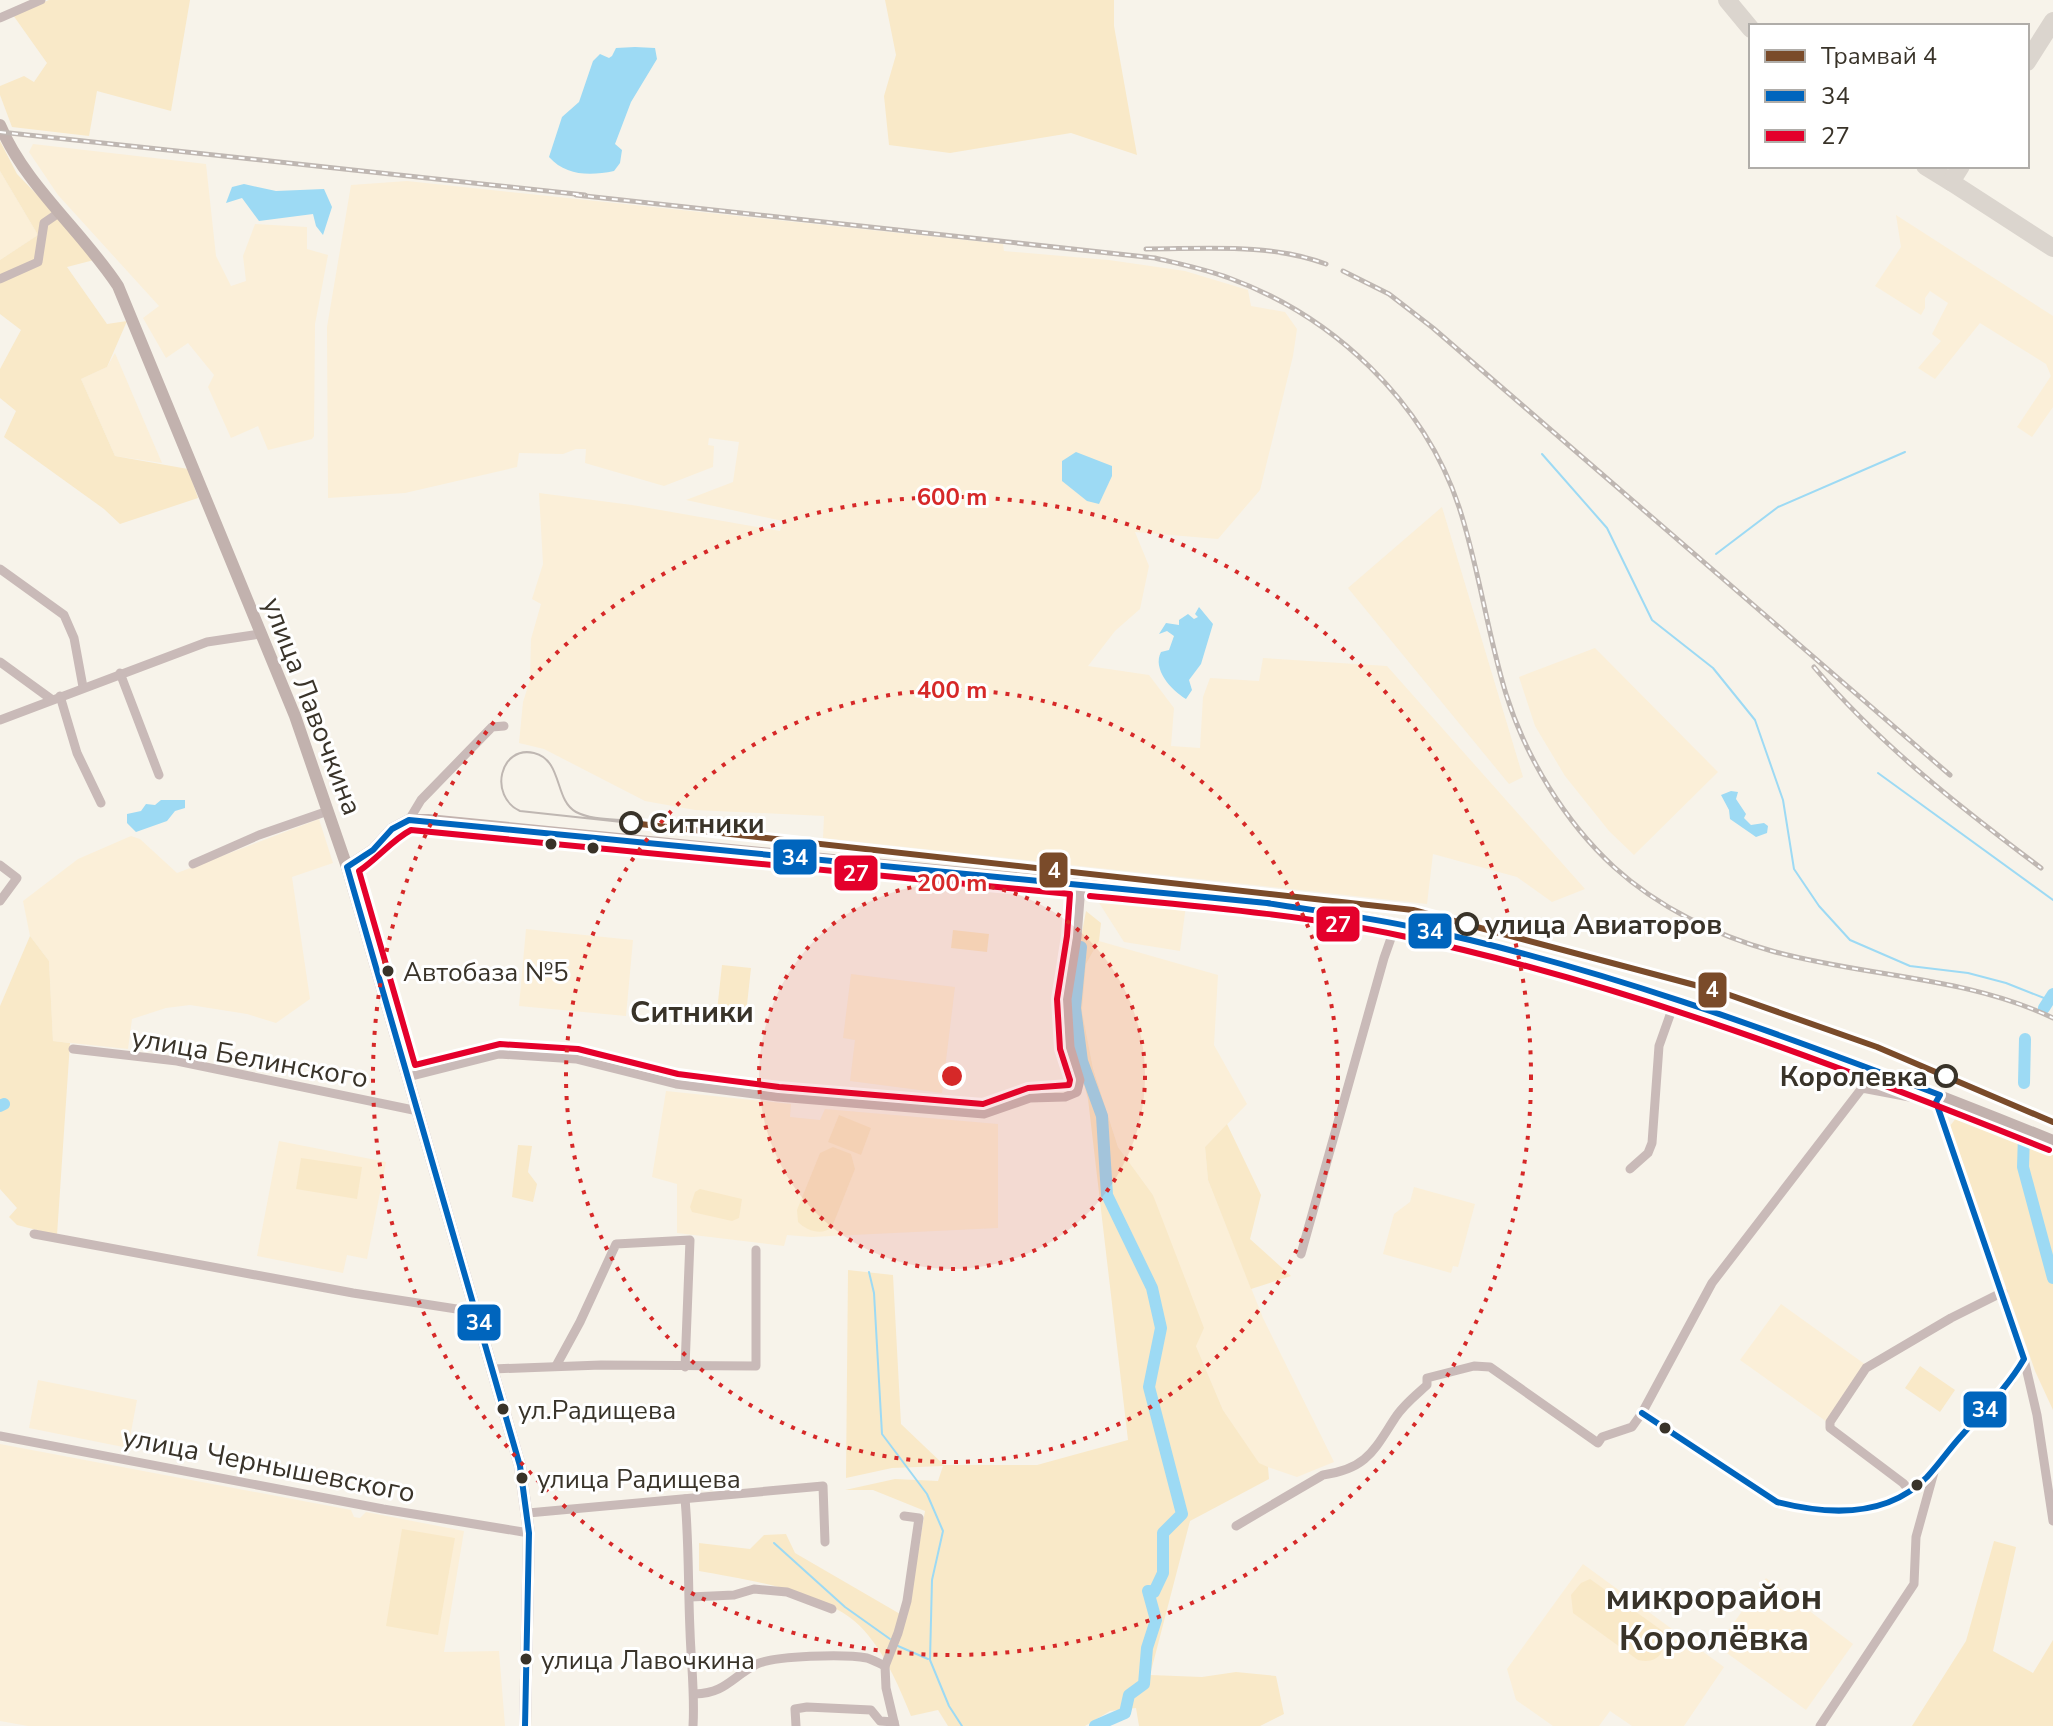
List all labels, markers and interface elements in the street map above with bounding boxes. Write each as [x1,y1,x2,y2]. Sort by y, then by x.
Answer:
legend [1749,24,2029,168]
text: Трамвай 4 [1821,40,1937,72]
text: 34 [1821,80,1850,112]
text: 27 [1821,120,1850,152]
text: 600 m [917,481,987,513]
street label: улица Лавочкина [253,592,371,821]
text: 400 m [917,674,987,706]
place label: Ситники [649,805,765,843]
marker: Ситники [620,812,642,834]
unlabelled marker [543,836,559,852]
line badge: 34 [772,838,818,876]
unlabelled marker [585,840,601,856]
text: 34 [782,843,808,873]
line badge: 4 [1038,851,1069,889]
line badge: 27 [833,854,879,892]
text: 4 [1047,856,1061,886]
text: 27 [843,859,869,889]
text: 200 m [917,867,987,899]
line badge: 27 [1315,905,1361,943]
place label: улица Авиаторов [1485,906,1722,944]
text: 27 [1325,910,1351,940]
line badge: 34 [1407,912,1453,950]
marker: улица Авиаторов [1456,913,1478,935]
text: 34 [1417,917,1443,947]
place label: Автобаза №5 [403,955,569,990]
marker: Автобаза №5 [380,963,396,979]
line badge: 4 [1697,971,1728,1009]
text: 4 [1705,975,1719,1005]
district label: Ситники [630,992,754,1033]
street label: улица Белинского [129,1018,371,1098]
place label: Королевка [1780,1058,1928,1096]
centre of rings [938,1062,966,1090]
marker: Королевка [1935,1065,1957,1087]
line badge: 34 [456,1303,502,1342]
text: 34 [466,1308,492,1338]
line badge: 34 [1962,1390,2008,1429]
place label: ул.Радищева [518,1393,676,1428]
text: 34 [1972,1395,1998,1425]
marker: ул.Радищева [495,1401,511,1417]
street label: улица Чернышевского [119,1418,418,1512]
unlabelled marker [1657,1420,1673,1436]
place label: улица Радищева [537,1462,741,1497]
marker: улица Радищева [514,1470,530,1486]
unlabelled marker [1909,1477,1925,1493]
district label: микрорайон Королёвка [1605,1573,1823,1663]
place label: улица Лавочкина [541,1643,755,1678]
marker: улица Лавочкина [518,1651,534,1667]

